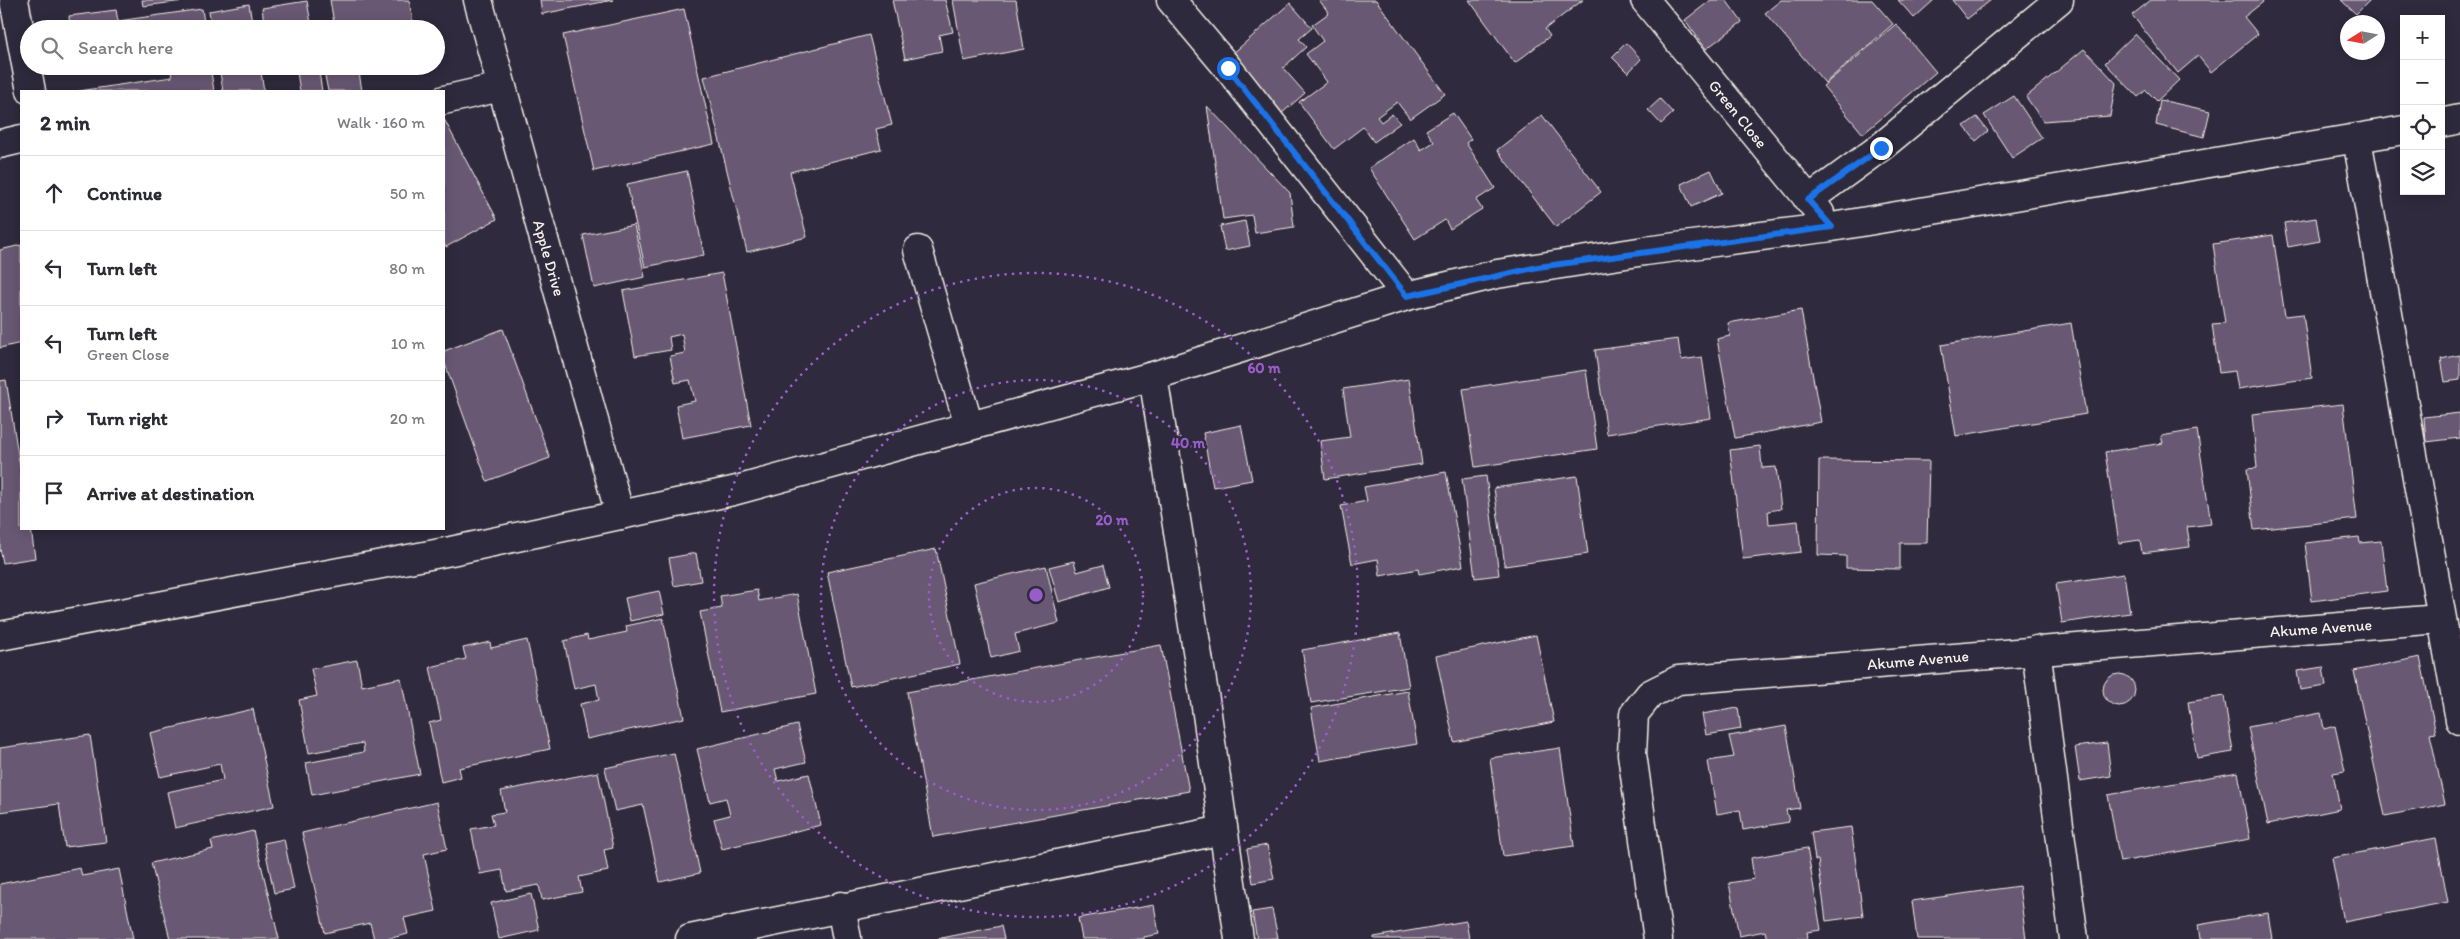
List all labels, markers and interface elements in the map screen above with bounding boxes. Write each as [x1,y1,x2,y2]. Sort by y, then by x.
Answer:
north arrow [2340,15,2385,60]
map controls [2400,15,2445,195]
button: + [2400,15,2445,60]
search box [20,20,445,75]
icon: search [38,34,66,62]
text: Search here [78,36,173,59]
route start [1217,57,1240,80]
button: − [2400,60,2445,105]
street label: Green Close [1705,76,1771,152]
button: locate [2400,105,2445,150]
text: 2 min [40,110,90,135]
text: Walk · 160 m [337,113,425,132]
route end [1870,137,1893,160]
button: layers [2400,150,2445,195]
icon: ahead [40,179,68,207]
text: Continue [87,182,162,205]
text: 50 m [390,184,425,203]
street label: Apple Drive [529,218,569,299]
icon: left [40,254,68,282]
text: Turn left [87,257,157,280]
text: 80 m [389,259,425,278]
text: Turn left [87,322,157,345]
icon: left [40,329,68,357]
text: 10 m [391,334,425,353]
text: Green Close [87,345,169,364]
text: 60 m [1247,359,1281,377]
icon: right [40,404,68,432]
text: Turn right [87,407,168,430]
text: 20 m [390,409,425,428]
text: 40 m [1171,434,1206,452]
icon: arrive [40,479,68,507]
text: Arrive at destination [87,482,254,505]
text: 20 m [1095,511,1129,529]
centre of rings [1027,586,1045,604]
street label: Akume Avenue [2269,615,2373,641]
street label: Akume Avenue [1866,646,1970,674]

